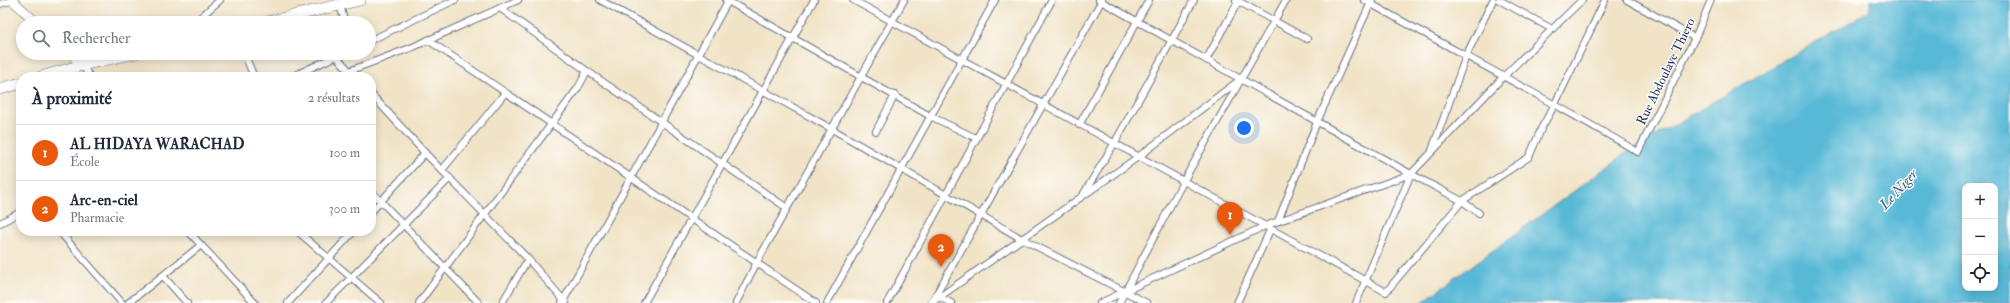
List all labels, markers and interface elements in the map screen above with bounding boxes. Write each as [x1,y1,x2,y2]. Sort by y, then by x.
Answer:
street label: Rue Abdoulaye Thiero [1633,15,1700,128]
search box [16,16,376,60]
icon: search [30,27,52,49]
text: Rechercher [62,29,130,48]
text: À proximité [32,88,112,109]
text: 2 résultats [308,90,360,106]
your location [1234,118,1254,138]
text: AL HIDAYA WARACHAD [70,135,245,154]
text: 1 [43,145,47,161]
text: 100 m [329,145,360,161]
text: École [70,154,99,170]
water label: Le Niger [1875,165,1921,214]
map controls [1962,183,1998,291]
button: + [1962,183,1998,219]
text: Arc-en-ciel [70,191,138,210]
text: 2 [42,201,48,217]
text: 300 m [329,201,360,217]
pin: 1 [1217,202,1243,235]
text: Pharmacie [70,210,124,226]
button: − [1962,219,1998,255]
pin: 2 [928,234,954,267]
button: locate [1962,255,1998,291]

